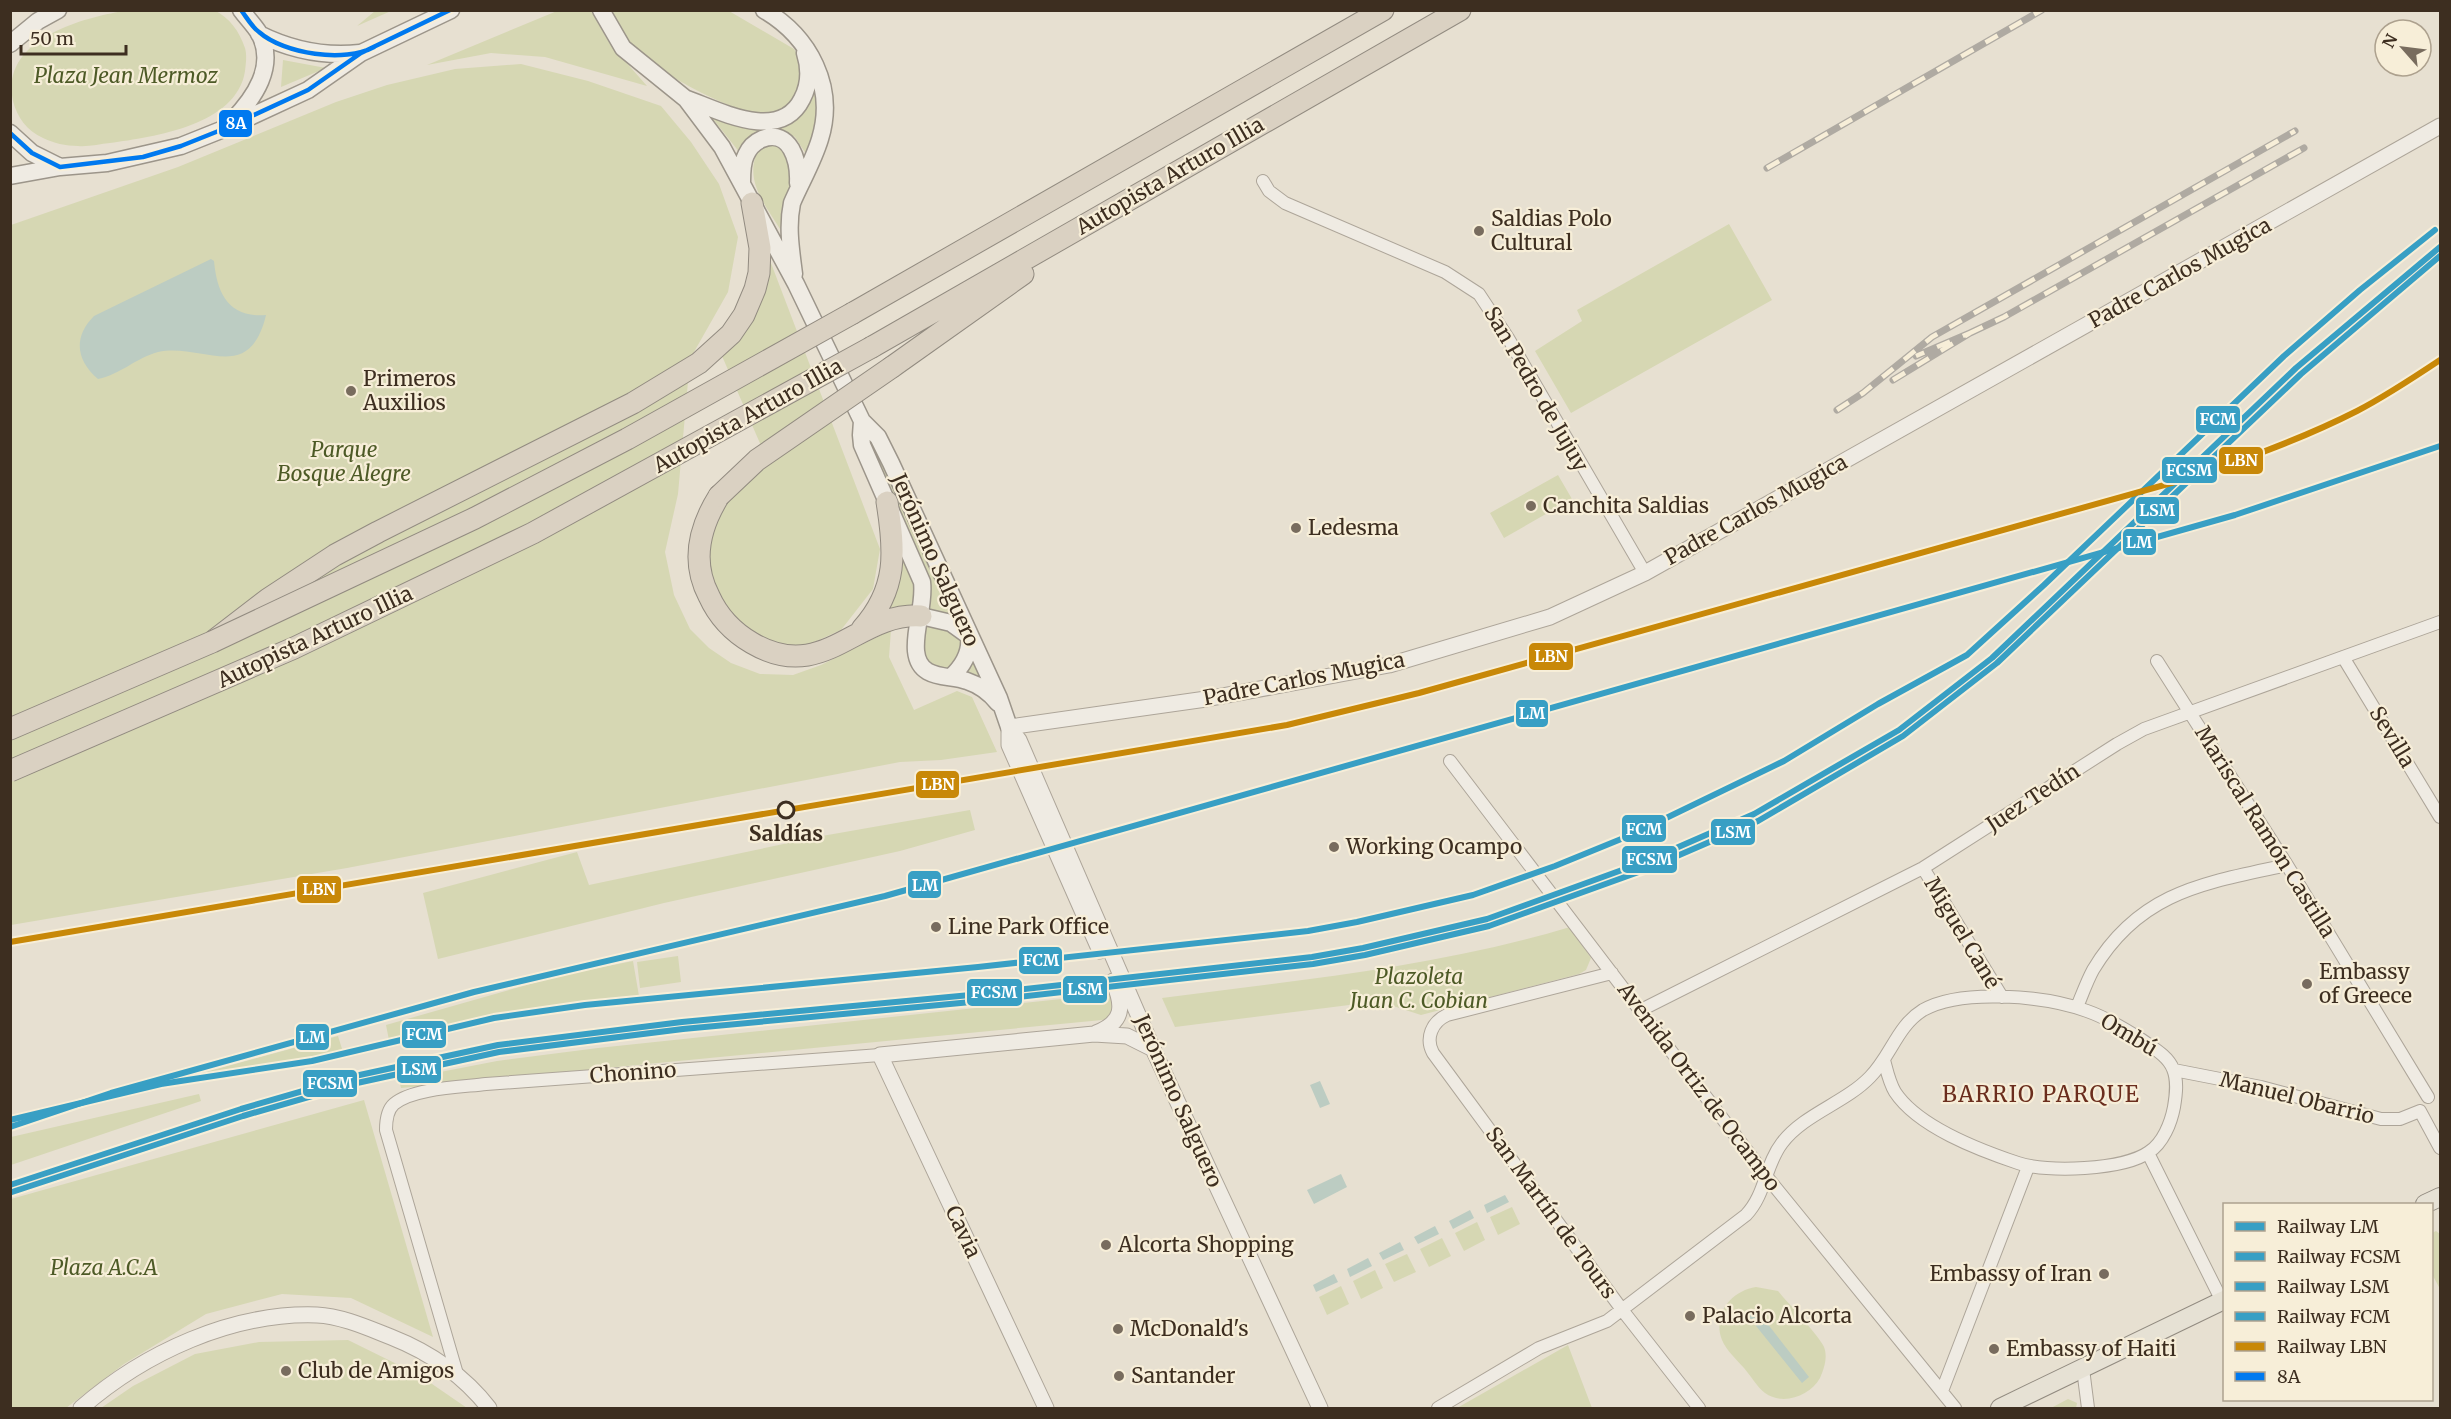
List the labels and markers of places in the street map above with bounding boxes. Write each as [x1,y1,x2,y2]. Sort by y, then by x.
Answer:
place label: Saldias Polo Cultural [1491,205,1612,256]
marker: Saldias Polo Cultural [1472,224,1486,238]
place label: Primeros Auxilios [362,365,456,416]
marker: Primeros Auxilios [344,384,358,398]
place label: Canchita Saldias [1543,492,1709,519]
marker: Canchita Saldias [1524,499,1538,513]
place label: Ledesma [1308,514,1399,541]
marker: Ledesma [1289,521,1303,535]
marker: Saldías [777,801,795,819]
place label: Saldías [749,820,823,847]
place label: Working Ocampo [1345,833,1522,860]
marker: Working Ocampo [1327,840,1341,854]
place label: Line Park Office [948,913,1109,940]
marker: Line Park Office [929,920,943,934]
place label: Embassy of Greece [2319,958,2412,1009]
marker: Embassy of Greece [2300,977,2314,991]
place label: Alcorta Shopping [1117,1231,1294,1258]
marker: Alcorta Shopping [1099,1238,1113,1252]
place label: Embassy of Iran [1930,1260,2092,1287]
marker: Embassy of Iran [2097,1267,2111,1281]
place label: Palacio Alcorta [1702,1302,1852,1329]
marker: Palacio Alcorta [1683,1309,1697,1323]
place label: McDonald's [1130,1315,1249,1342]
marker: McDonald's [1111,1322,1125,1336]
place label: Embassy of Haiti [2006,1335,2177,1362]
marker: Embassy of Haiti [1987,1342,2001,1356]
place label: Club de Amigos [298,1357,454,1384]
place label: Santander [1131,1362,1235,1389]
marker: Club de Amigos [279,1364,293,1378]
marker: Santander [1112,1369,1126,1383]

